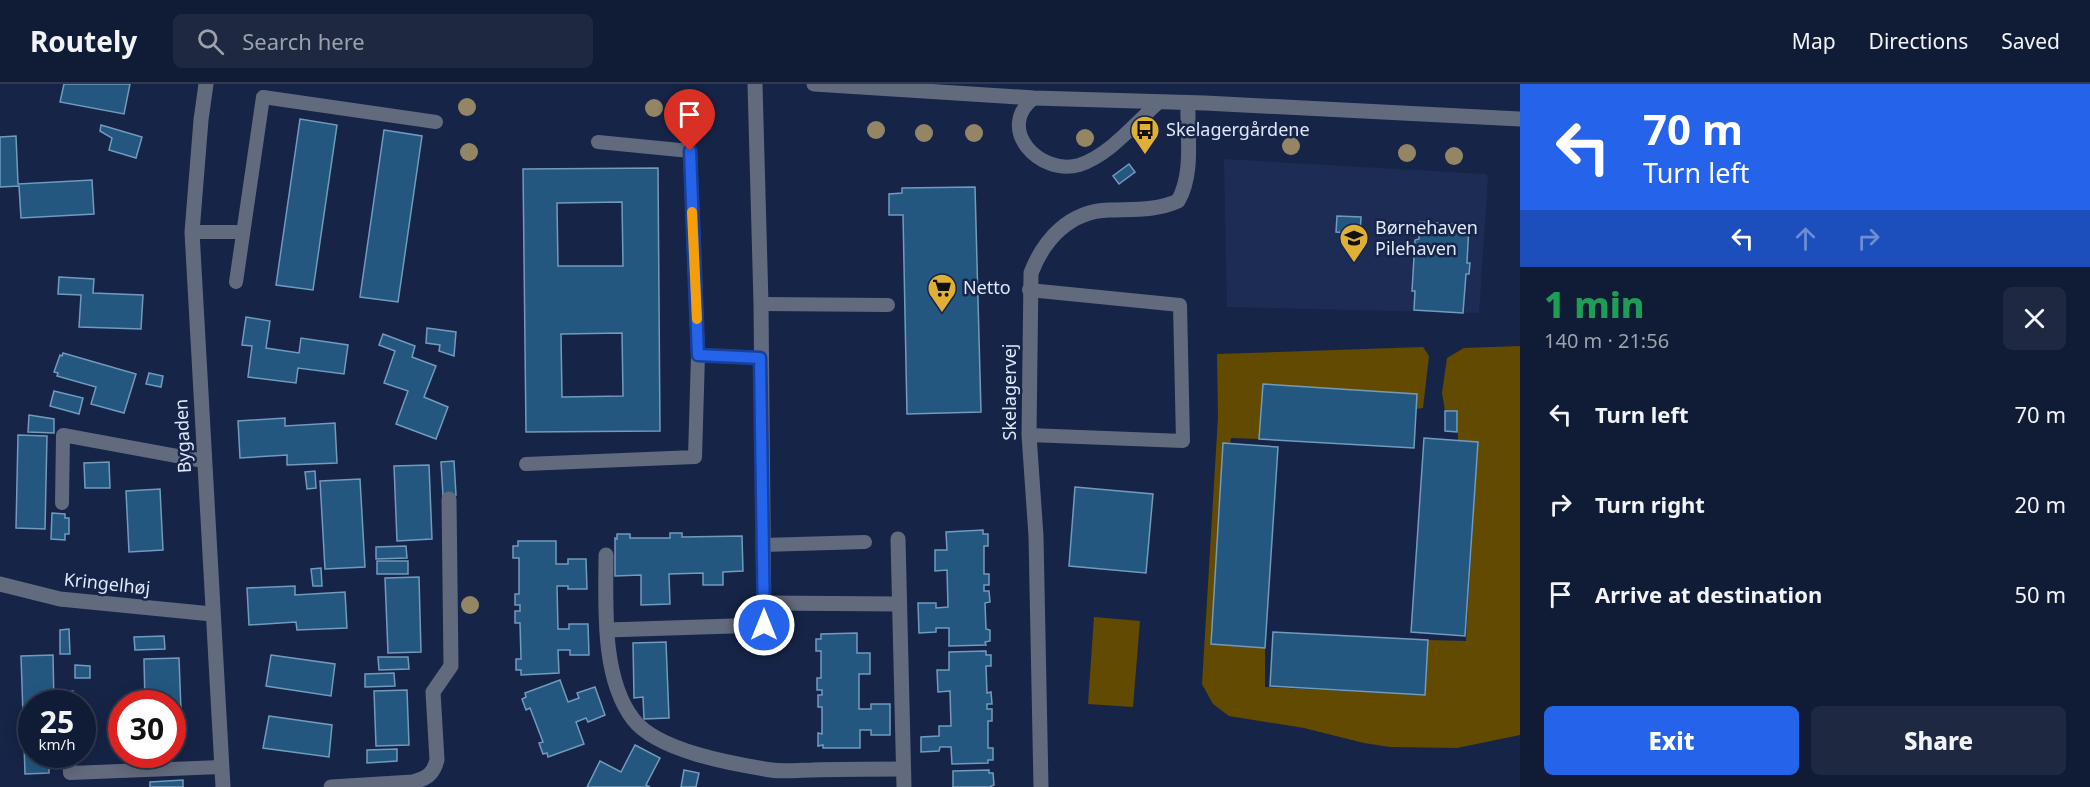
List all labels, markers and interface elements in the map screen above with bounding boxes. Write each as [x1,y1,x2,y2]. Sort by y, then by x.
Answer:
search box [173,14,593,68]
text: Routely [30,22,137,60]
icon: search [194,25,227,58]
text: Search here [242,26,365,56]
text: Map [1792,27,1836,55]
text: Directions [1869,27,1968,55]
text: Saved [2001,27,2060,55]
pin [664,89,715,151]
icon: arrive [673,98,706,131]
text: 70 m [1643,100,1743,157]
icon: left [1544,108,1622,186]
bus stop icon: Skelagergårdene [1129,114,1161,156]
place label: Skelagergårdene [1166,117,1310,141]
text: Turn left [1643,154,1749,191]
place label: Børnehaven Pilehaven [1375,215,1478,260]
school or university icon: Børnehaven Pilehaven [1338,222,1370,264]
icon: left [1726,222,1759,255]
icon: ahead [1789,222,1822,255]
icon: right [1852,222,1885,255]
supermarket icon: Netto [926,272,958,314]
place label: Netto [963,275,1011,299]
text: 1 min [1544,280,1645,329]
button: close [2003,287,2066,350]
text: 140 m · 21:56 [1544,327,1669,354]
street label: Skelagervej [997,344,1021,440]
street label: Bygaden [168,398,196,474]
icon: left [1544,398,1577,431]
text: Turn left [1595,399,1689,429]
text: 70 m [2015,399,2066,429]
icon: right [1544,488,1577,521]
text: Turn right [1595,489,1705,519]
text: 20 m [2015,489,2066,519]
street label: Kringelhøj [63,567,152,599]
icon: arrive [1544,578,1577,611]
text: Arrive at destination [1595,579,1822,609]
text: 50 m [2015,579,2066,609]
position arrow [732,593,796,657]
speed limit sign: 30 [108,690,186,768]
text: 25 [40,701,74,742]
button: Exit [1544,706,1799,775]
button: Share [1811,706,2066,775]
text: km/h [39,734,75,754]

